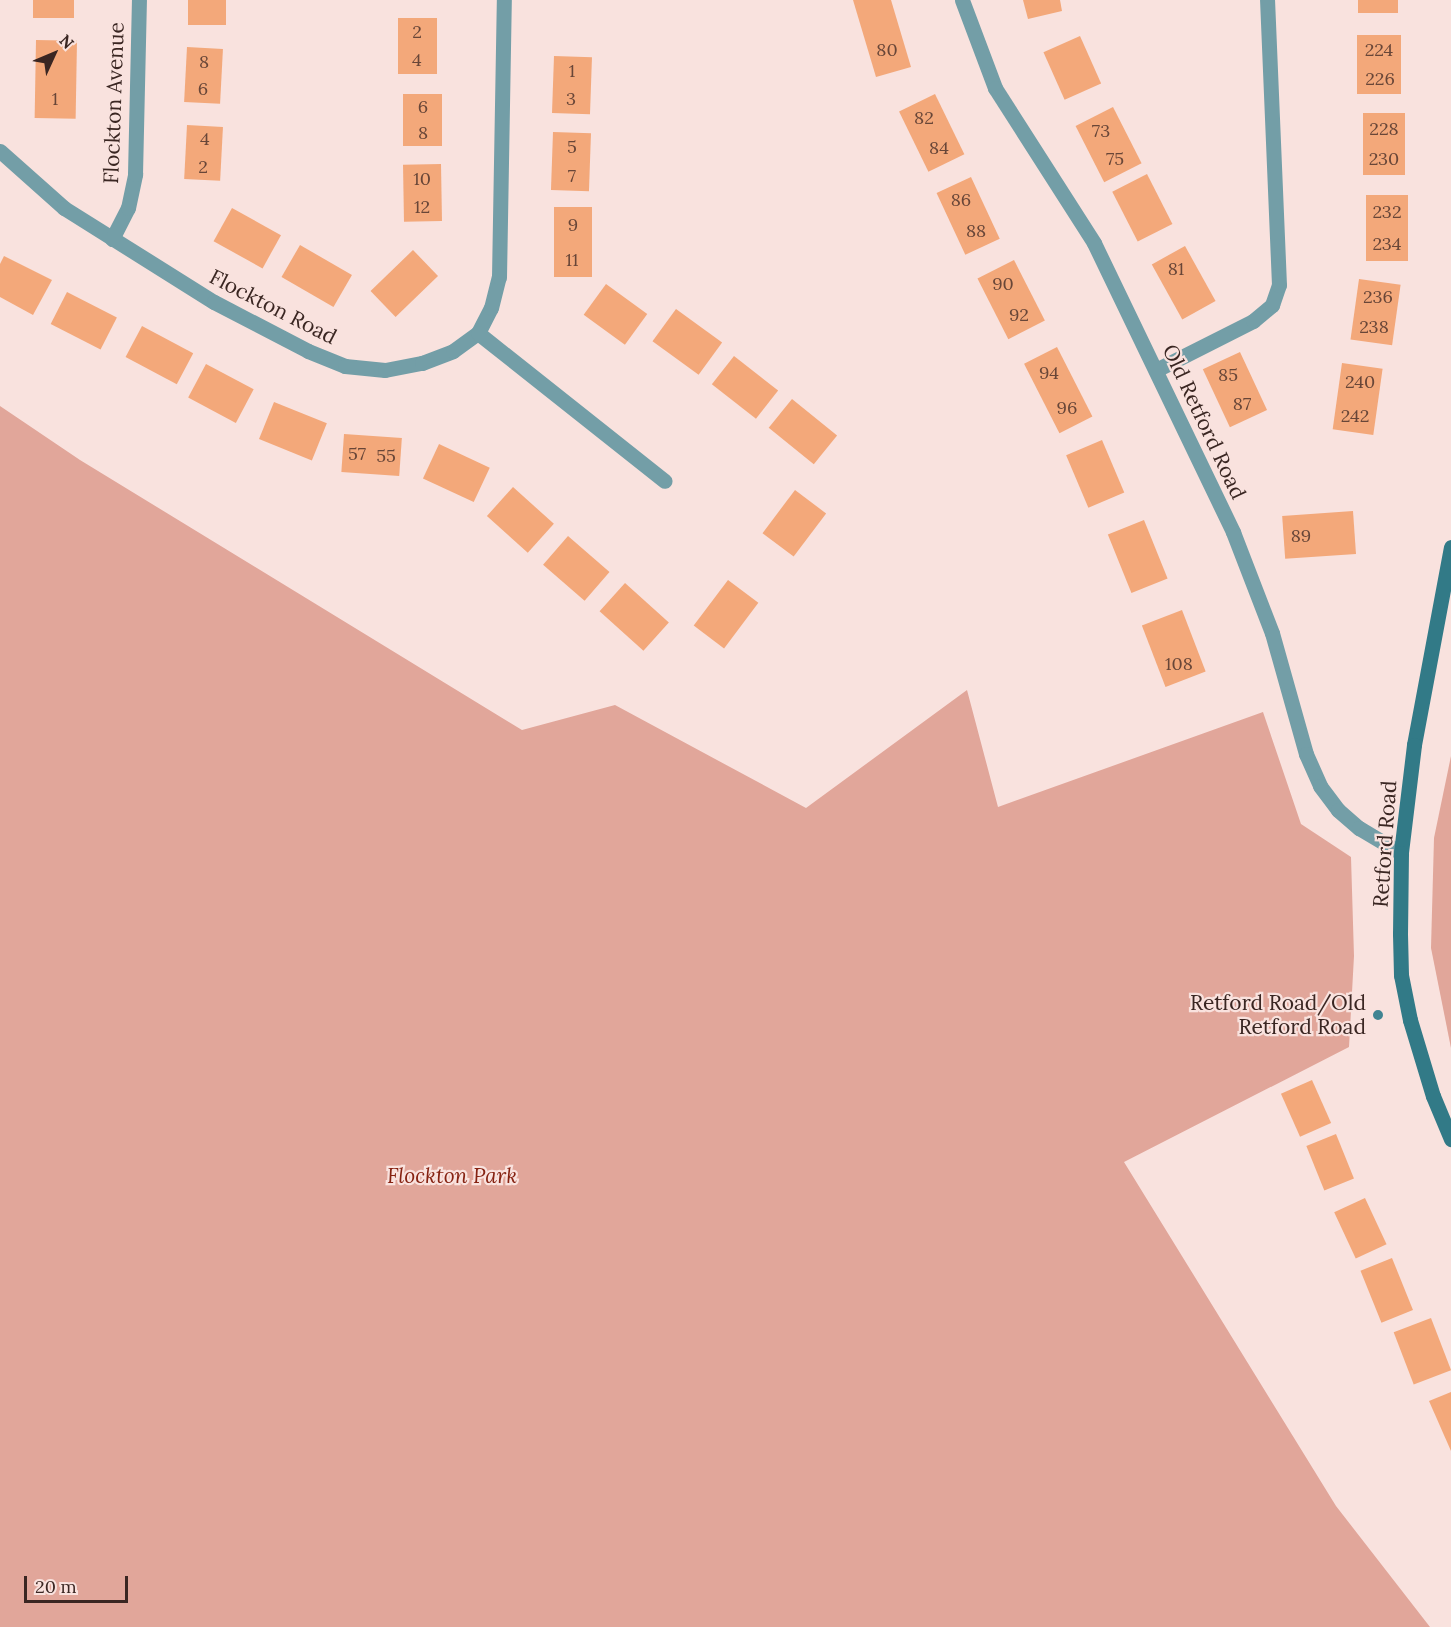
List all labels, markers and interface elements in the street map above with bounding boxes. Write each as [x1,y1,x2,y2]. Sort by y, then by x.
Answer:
house number: 2 [412,21,422,43]
street label: Flockton Avenue [99,22,129,184]
north arrow [24,24,84,84]
text: N [55,30,78,53]
house number: 80 [876,39,898,61]
house number: 224 [1365,39,1393,61]
house number: 4 [412,49,422,71]
house number: 8 [199,51,209,73]
house number: 1 [569,60,575,82]
house number: 226 [1365,68,1395,90]
house number: 6 [198,78,208,100]
house number: 1 [52,88,58,110]
house number: 3 [566,88,576,110]
house number: 6 [418,96,428,118]
house number: 82 [914,107,934,129]
house number: 228 [1369,118,1399,140]
house number: 73 [1092,120,1110,142]
house number: 8 [418,122,428,144]
house number: 4 [200,128,210,150]
house number: 5 [567,136,577,158]
house number: 84 [929,137,949,159]
house number: 75 [1106,148,1124,170]
house number: 230 [1369,148,1399,170]
house number: 2 [198,156,208,178]
house number: 7 [568,165,576,187]
house number: 10 [413,168,431,190]
house number: 86 [951,189,971,211]
house number: 12 [414,196,430,218]
house number: 232 [1372,201,1402,223]
house number: 9 [568,214,578,236]
house number: 88 [966,220,986,242]
house number: 234 [1372,233,1402,255]
house number: 11 [565,249,579,271]
house number: 81 [1168,258,1184,280]
street label: Flockton Road [205,264,341,350]
house number: 90 [992,273,1014,295]
house number: 236 [1363,286,1393,308]
house number: 92 [1009,304,1029,326]
house number: 238 [1359,316,1389,338]
street label: Old Retford Road [1157,341,1251,503]
house number: 94 [1039,362,1059,384]
house number: 85 [1218,364,1238,386]
house number: 240 [1345,371,1375,393]
house number: 87 [1233,393,1251,415]
house number: 96 [1057,397,1077,419]
house number: 242 [1341,405,1369,427]
house number: 57 [348,443,366,465]
house number: 55 [376,445,396,467]
house number: 89 [1291,525,1311,547]
house number: 108 [1165,653,1193,675]
street label: Retford Road [1368,780,1402,908]
place label: Retford Road/Old Retford Road [1190,990,1366,1040]
marker: Retford Road/Old Retford Road [1371,1008,1385,1022]
park label: Flockton Park [387,1163,517,1189]
scale bar [27,1564,130,1602]
text: 20 m [35,1575,77,1598]

